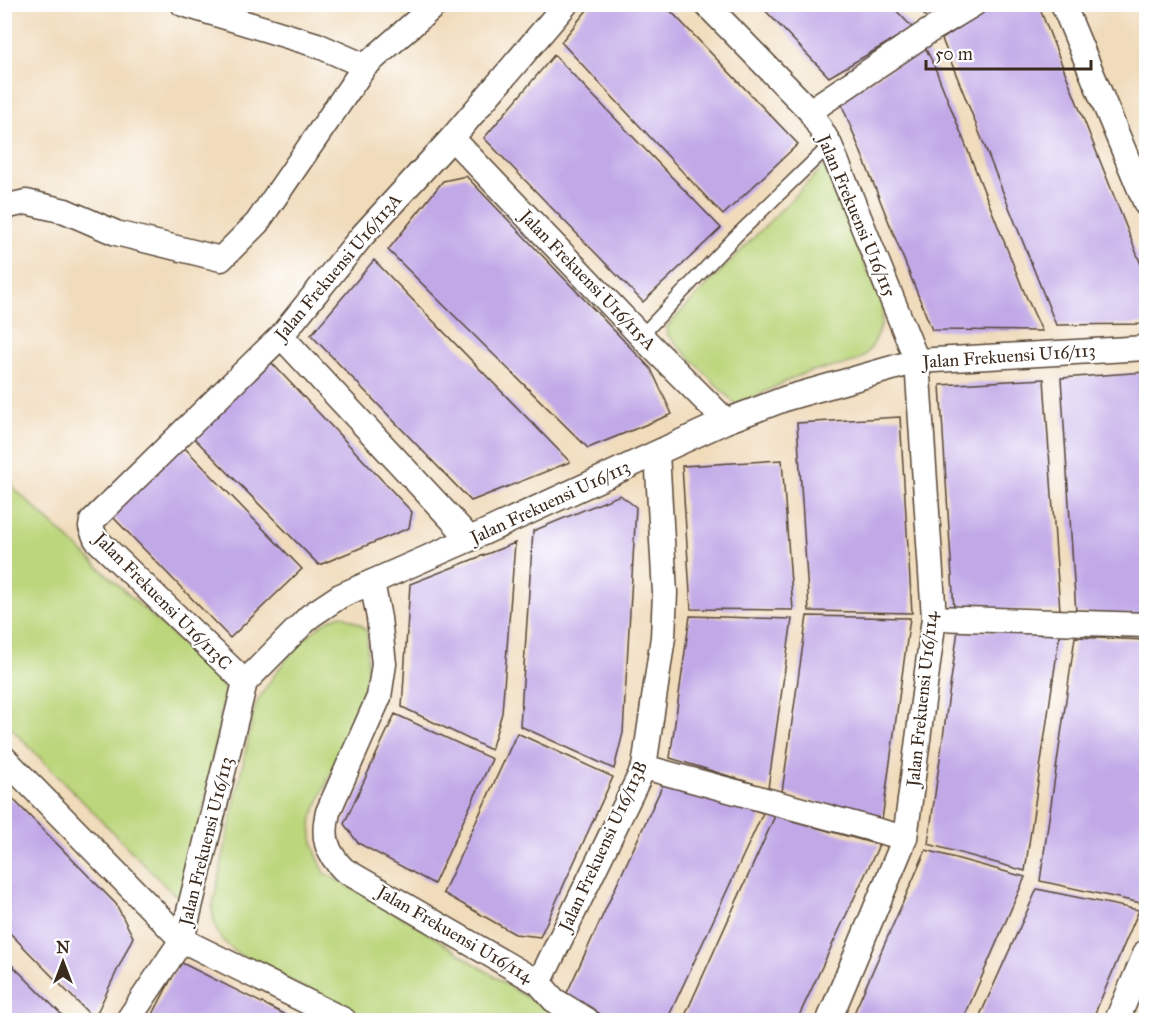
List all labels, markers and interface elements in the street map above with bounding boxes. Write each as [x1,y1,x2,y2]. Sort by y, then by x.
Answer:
scale bar [926,33,1091,71]
text: 50 m [935,43,973,65]
street label: Jalan Frekuensi U16/115 [811,130,901,301]
street label: Jalan Frekuensi U16/113A [269,189,407,347]
street label: Jalan Frekuensi U16/115A [513,204,661,355]
street label: Jalan Frekuensi U16/113 [920,339,1096,374]
street label: Jalan Frekuensi U16/113 [465,455,634,550]
street label: Jalan Frekuensi U16/113C [87,526,236,675]
street label: Jalan Frekuensi U16/114 [902,609,943,790]
street label: Jalan Frekuensi U16/113 [174,754,239,930]
street label: Jalan Frekuensi U16/113B [553,757,653,937]
street label: Jalan Frekuensi U16/114 [371,879,538,989]
north arrow [33,932,93,992]
text: N [56,938,70,957]

